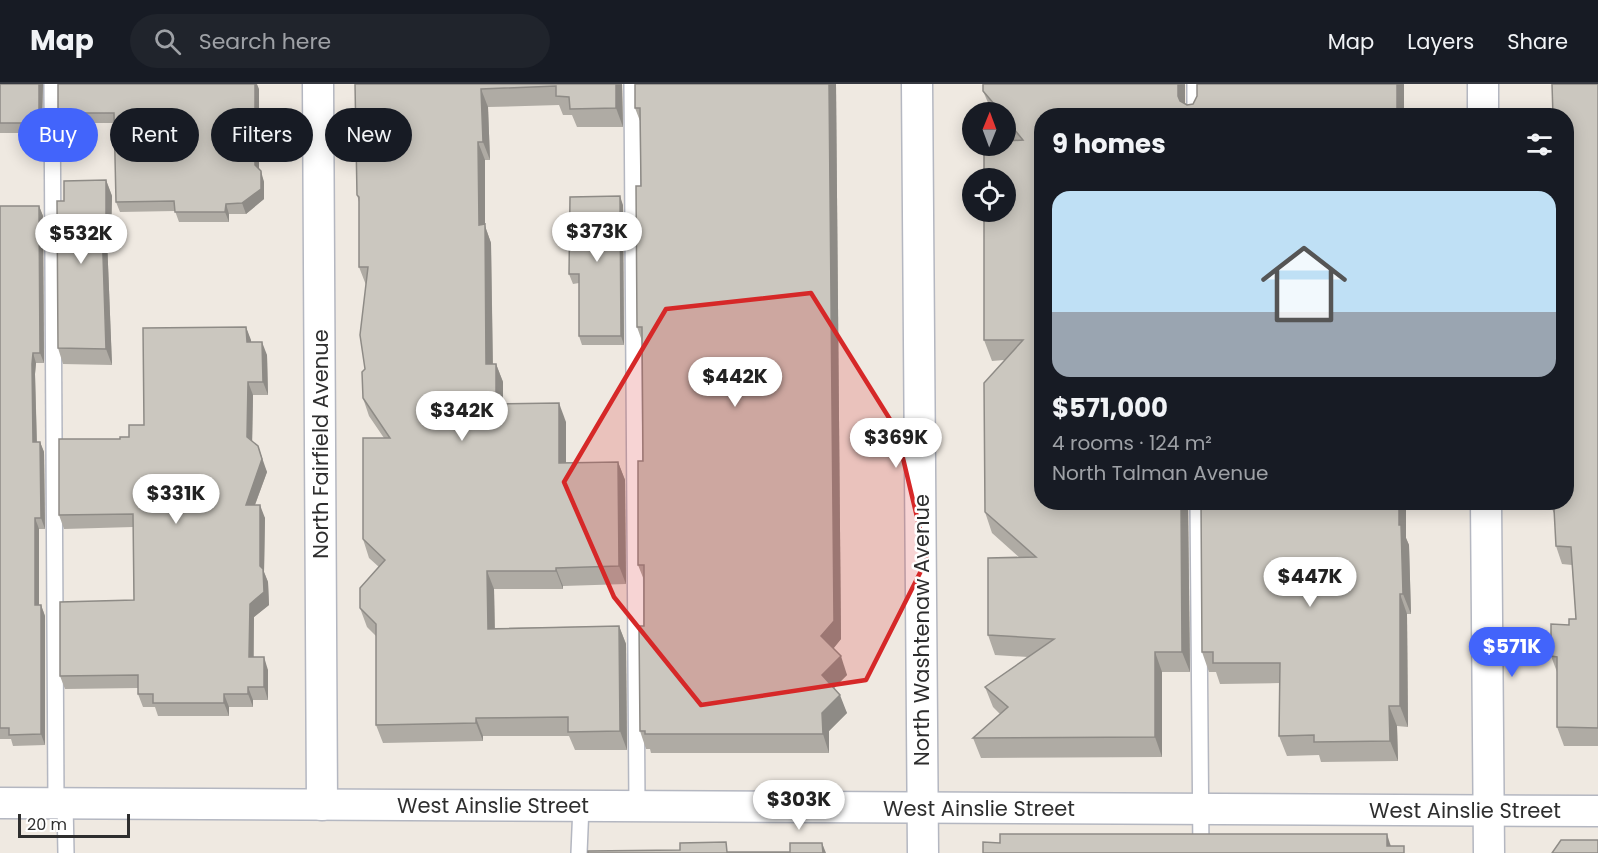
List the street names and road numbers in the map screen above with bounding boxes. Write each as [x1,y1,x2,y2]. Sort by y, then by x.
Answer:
street label: North Fairfield Avenue [306,329,335,559]
street label: North Washtenaw Avenue [907,494,936,766]
street label: West Ainslie Street [397,791,589,820]
street label: West Ainslie Street [883,794,1075,823]
street label: West Ainslie Street [1369,796,1561,825]

